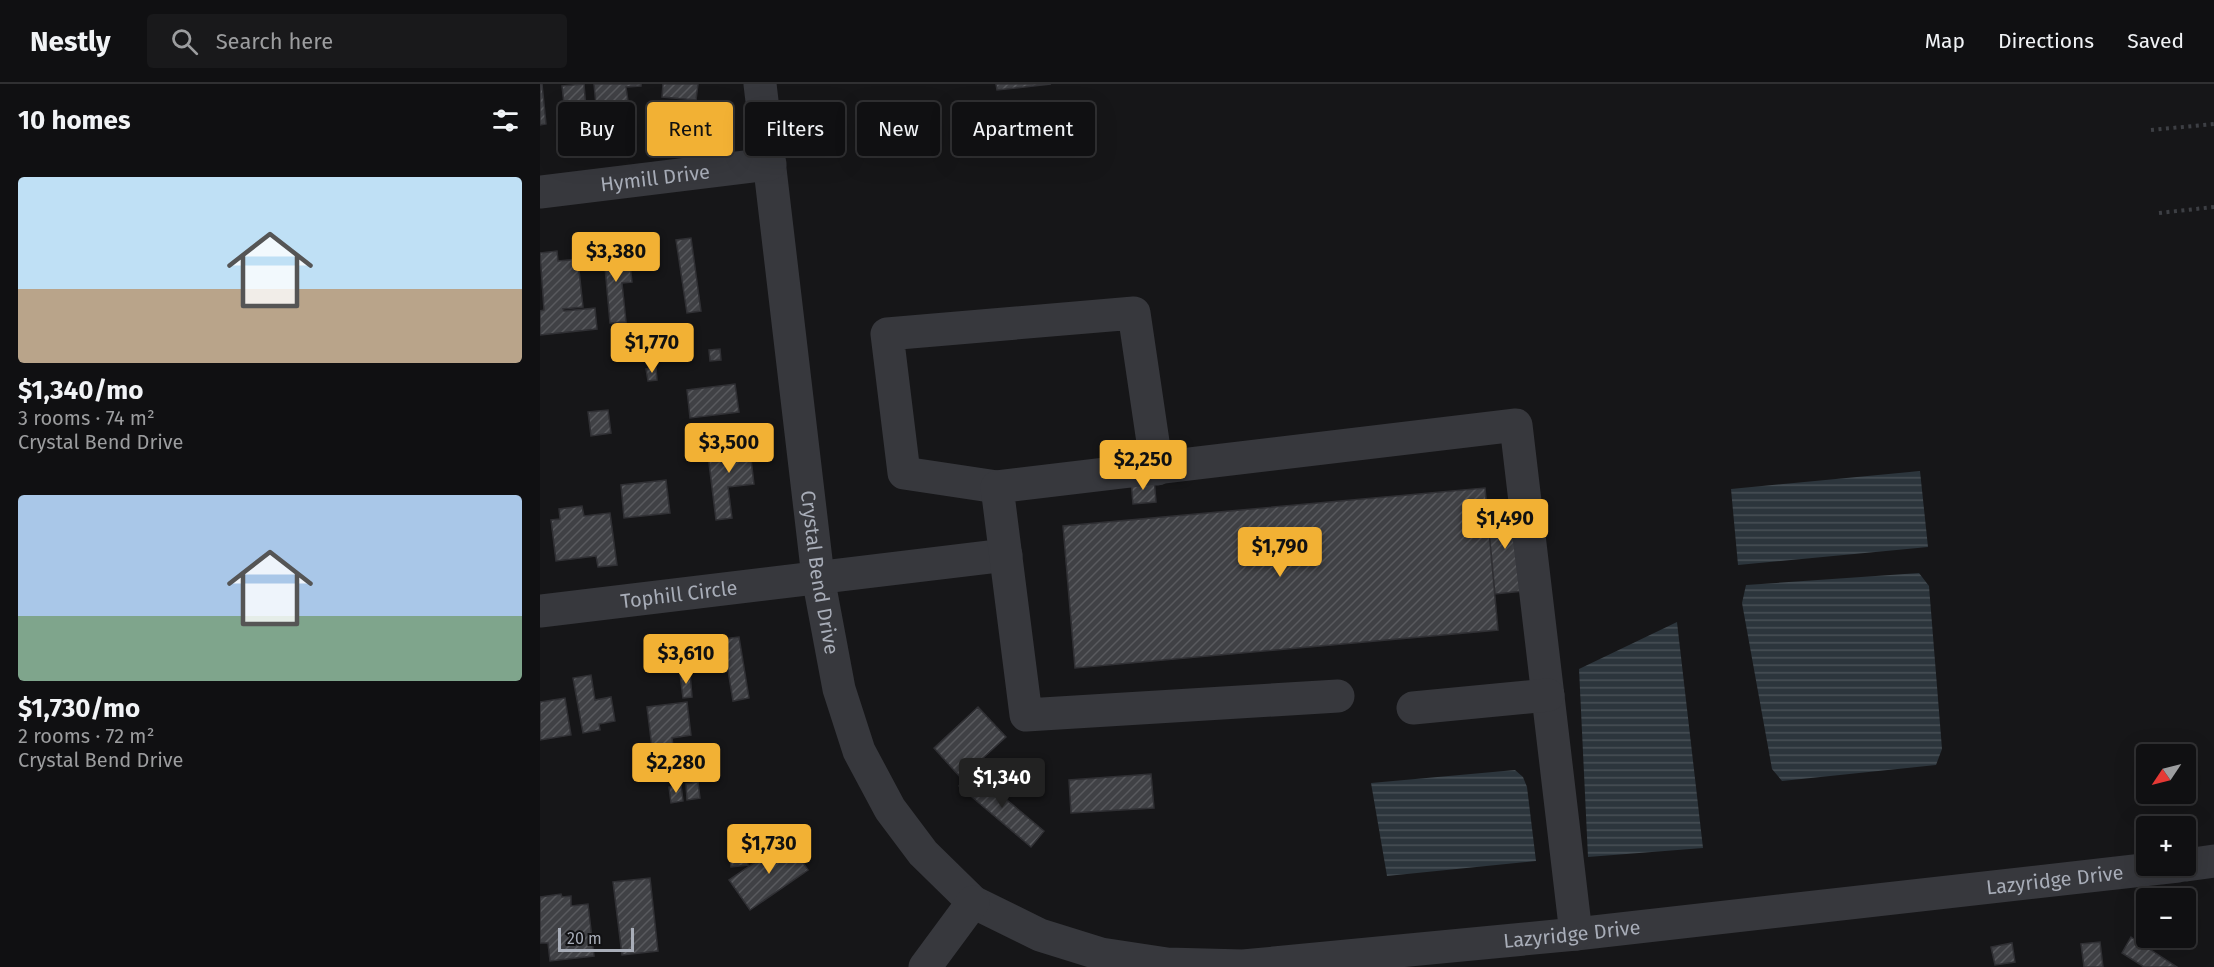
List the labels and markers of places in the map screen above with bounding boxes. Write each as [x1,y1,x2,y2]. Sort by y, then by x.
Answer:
pin: $3,380 [567,232,665,283]
pin: $1,770 [603,323,701,374]
pin: $3,500 [680,423,778,474]
pin: $2,250 [1094,440,1192,491]
pin: $1,490 [1456,499,1554,550]
pin: $1,790 [1231,527,1329,578]
pin: $3,610 [637,634,735,685]
pin: $2,280 [627,743,725,794]
pin: $1,340 [953,758,1051,809]
pin: $1,730 [720,824,818,875]

